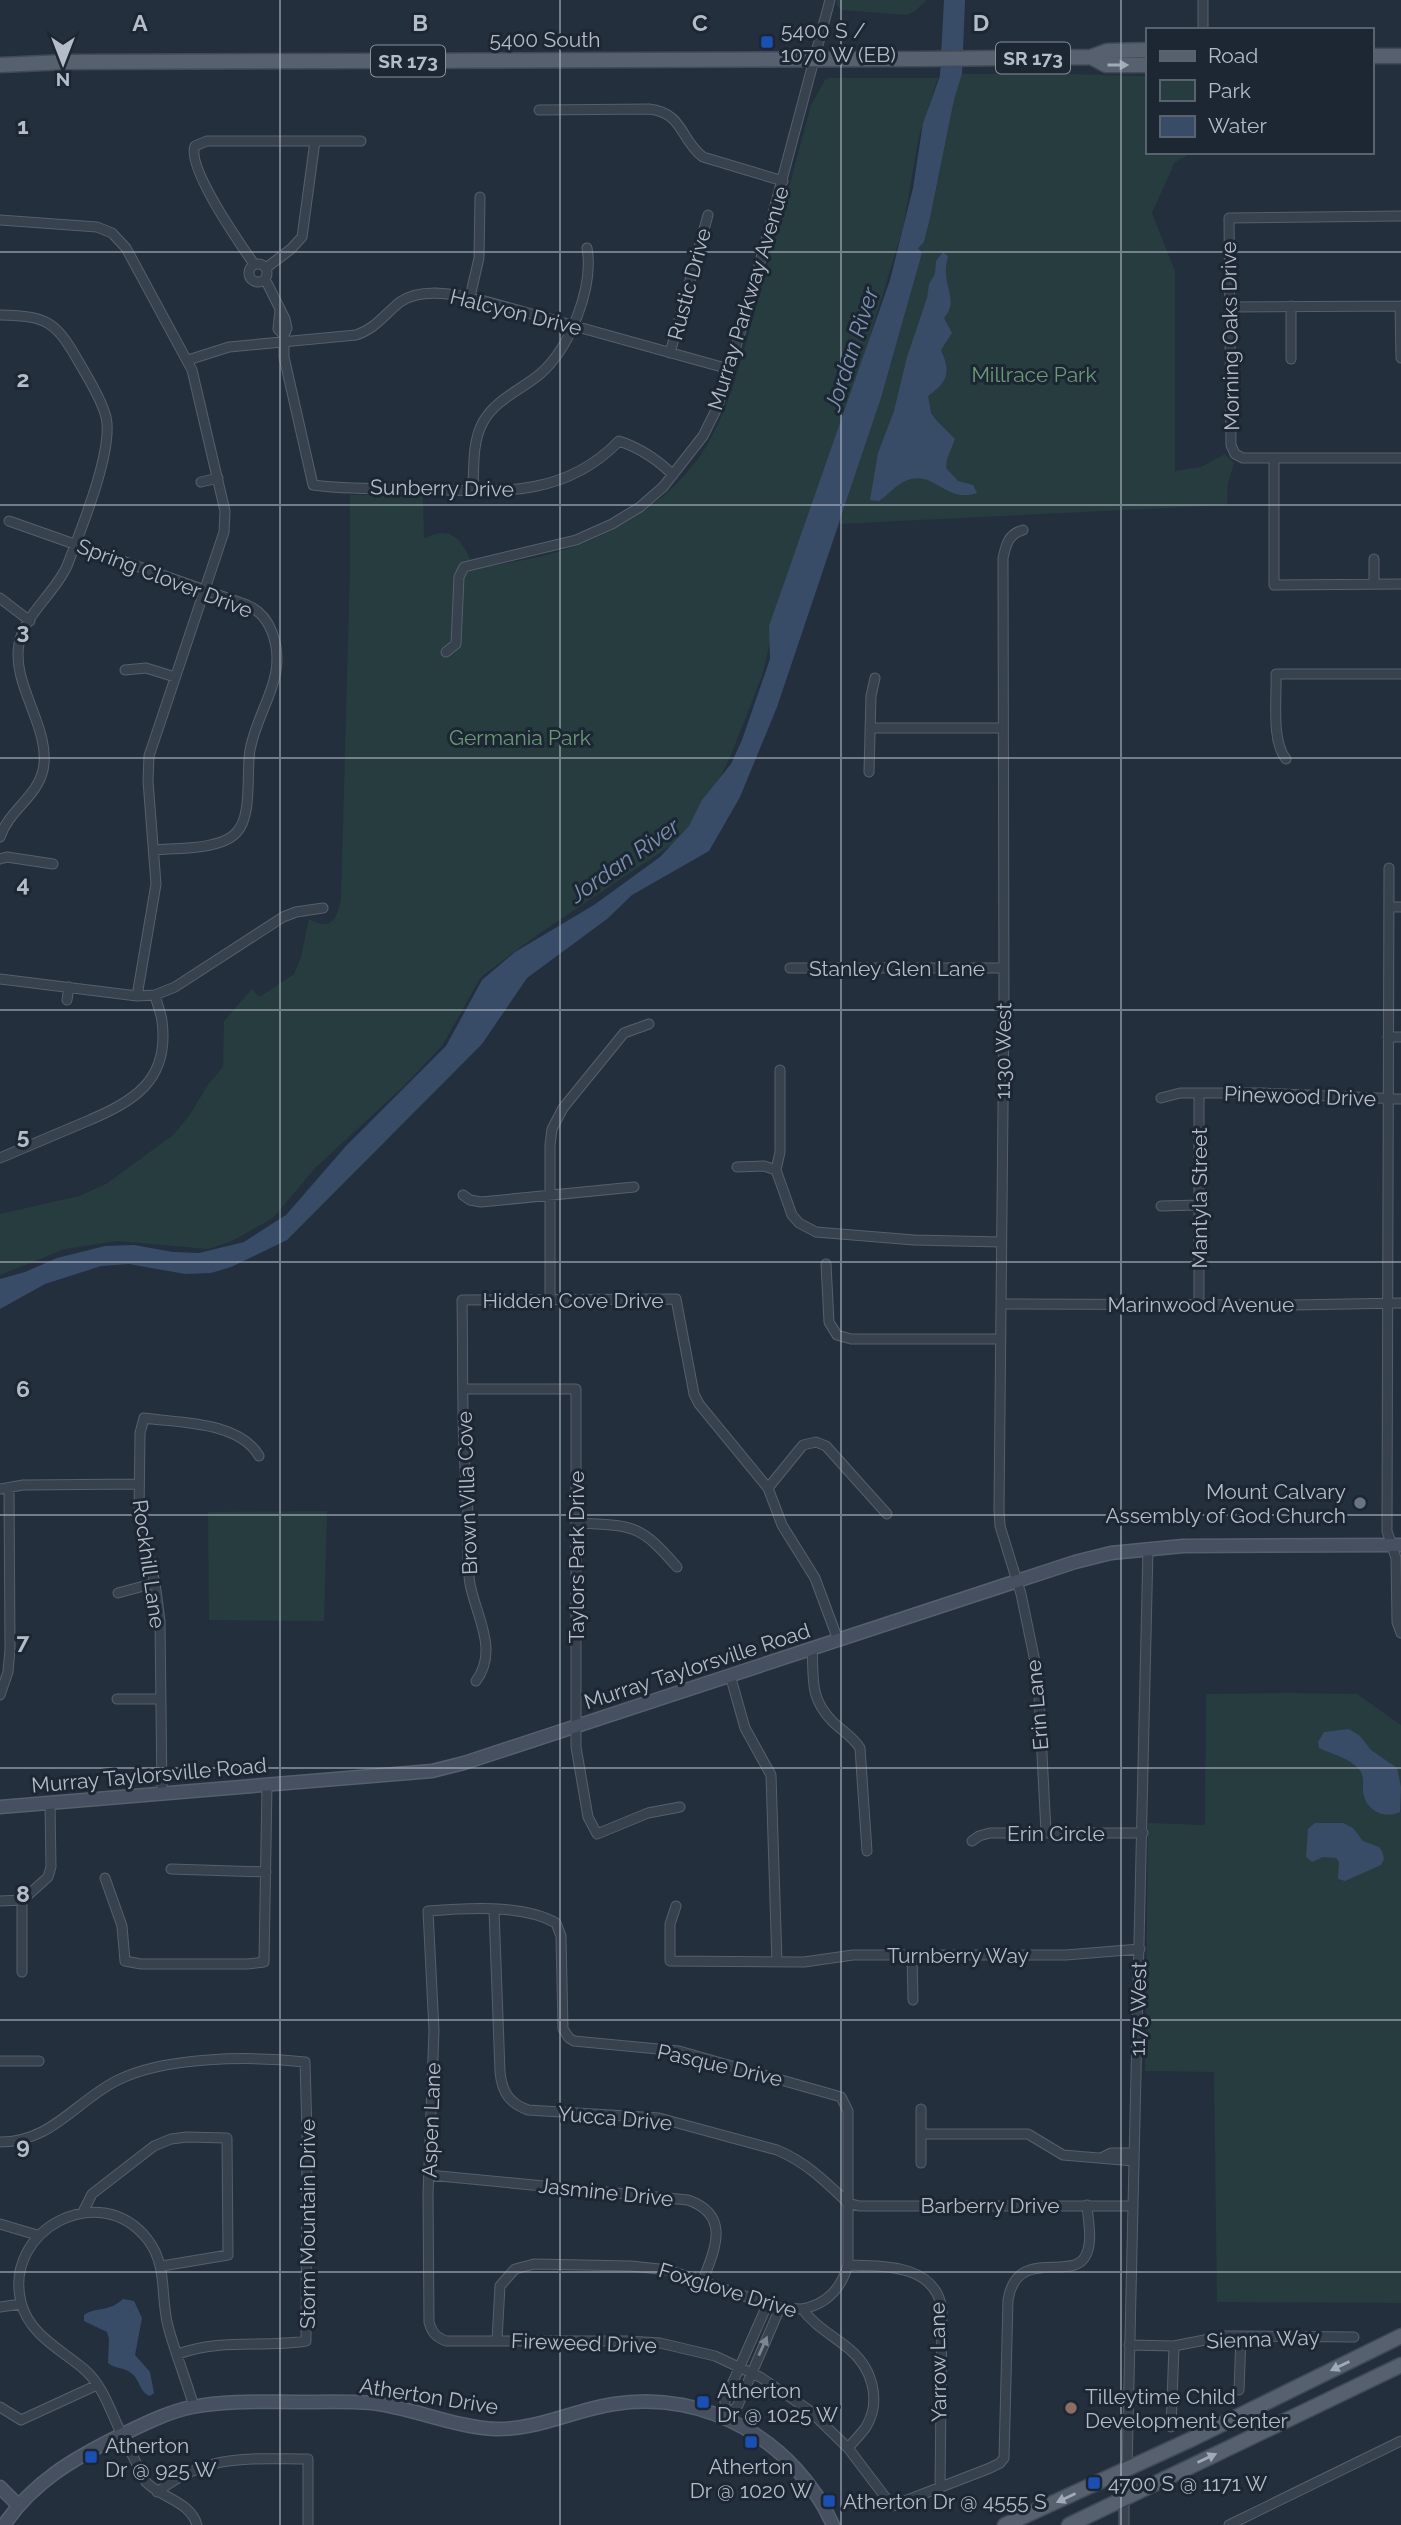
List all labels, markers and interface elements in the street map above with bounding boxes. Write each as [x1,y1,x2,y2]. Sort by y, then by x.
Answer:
text: A [132,9,148,36]
text: B [412,9,428,36]
text: C [692,9,708,36]
text: D [973,9,989,36]
place label: 5400 S / 1070 W (EB) [781,18,896,67]
street label: 5400 South [490,27,600,52]
north arrow [28,28,98,98]
legend [1146,28,1373,154]
marker: 5400 S / 1070 W (EB) [759,34,775,50]
road number: SR 173 [996,43,1070,74]
text: Road [1208,43,1258,68]
road number: SR 173 [371,45,445,76]
one-way arrow [1107,59,1129,71]
text: N [56,69,70,91]
text: Park [1208,78,1251,103]
text: 1 [17,112,29,139]
text: Water [1208,113,1267,138]
street label: Murray Parkway Avenue [702,183,794,413]
street label: Rustic Drive [662,225,716,343]
street label: Morning Oaks Drive [1216,241,1244,431]
water label: Jordan River [818,283,884,415]
street label: Halcyon Drive [447,284,585,340]
park label: Millrace Park [971,362,1097,387]
text: 2 [17,365,29,392]
street label: Sunberry Drive [370,474,514,502]
street label: Spring Clover Drive [74,533,256,623]
text: 3 [17,617,29,644]
park label: Germania Park [449,725,591,750]
water label: Jordan River [563,812,685,908]
text: 4 [16,870,30,897]
street label: Stanley Glen Lane [809,956,985,981]
street label: 1130 West [990,1002,1016,1100]
street label: Pinewood Drive [1224,1081,1376,1111]
text: 5 [17,1122,30,1149]
street label: Mantyla Street [1187,1127,1212,1269]
street label: Hidden Cove Drive [482,1288,664,1313]
street label: Marinwood Avenue [1108,1292,1294,1317]
text: 6 [16,1375,30,1402]
street label: Brown Villa Cove [452,1411,482,1575]
street label: Taylors Park Drive [564,1471,589,1643]
place label: Mount Calvary Assembly of God Church [1106,1479,1346,1528]
marker: Mount Calvary Assembly of God Church [1352,1495,1368,1511]
street label: Rockhill Lane [128,1498,170,1630]
street label: Murray Taylorsville Road [581,1618,813,1714]
text: 7 [17,1627,30,1654]
street label: Erin Lane [1021,1659,1053,1751]
street label: Murray Taylorsville Road [30,1752,268,1798]
street label: Erin Circle [1007,1821,1105,1846]
text: 8 [16,1880,30,1907]
street label: Turnberry Way [887,1943,1029,1968]
street label: 1175 West [1125,1961,1151,2057]
street label: Pasque Drive [655,2038,785,2092]
street label: Aspen Lane [416,2062,446,2178]
street label: Yucca Drive [557,2101,673,2135]
street label: Storm Mountain Drive [295,2119,320,2329]
text: 9 [16,2132,30,2159]
street label: Jasmine Drive [537,2172,675,2212]
street label: Barberry Drive [920,2193,1060,2218]
street label: Foxglove Drive [656,2257,800,2323]
street label: Yarrow Lane [924,2302,952,2422]
street label: Sienna Way [1206,2325,1320,2353]
street label: Fireweed Drive [511,2328,657,2358]
one-way arrow [758,2335,769,2356]
one-way arrow [1330,2361,1350,2372]
street label: Atherton Drive [358,2373,500,2419]
place label: Atherton Dr @ 1025 W [717,2378,838,2427]
place label: Tilleytime Child Development Center [1085,2384,1289,2433]
marker: Atherton Dr @ 1025 W [695,2394,711,2410]
marker: Tilleytime Child Development Center [1063,2400,1079,2416]
place label: Atherton Dr @ 925 W [105,2433,217,2482]
marker: Atherton Dr @ 1020 W [743,2434,759,2450]
marker: Atherton Dr @ 925 W [83,2449,99,2465]
one-way arrow [1197,2452,1217,2464]
place label: Atherton Dr @ 1020 W [690,2454,812,2503]
place label: 4700 S @ 1171 W [1108,2471,1267,2496]
marker: 4700 S @ 1171 W [1086,2475,1102,2491]
place label: Atherton Dr @ 4555 S [843,2489,1047,2514]
marker: Atherton Dr @ 4555 S [821,2493,837,2509]
one-way arrow [1056,2493,1077,2504]

